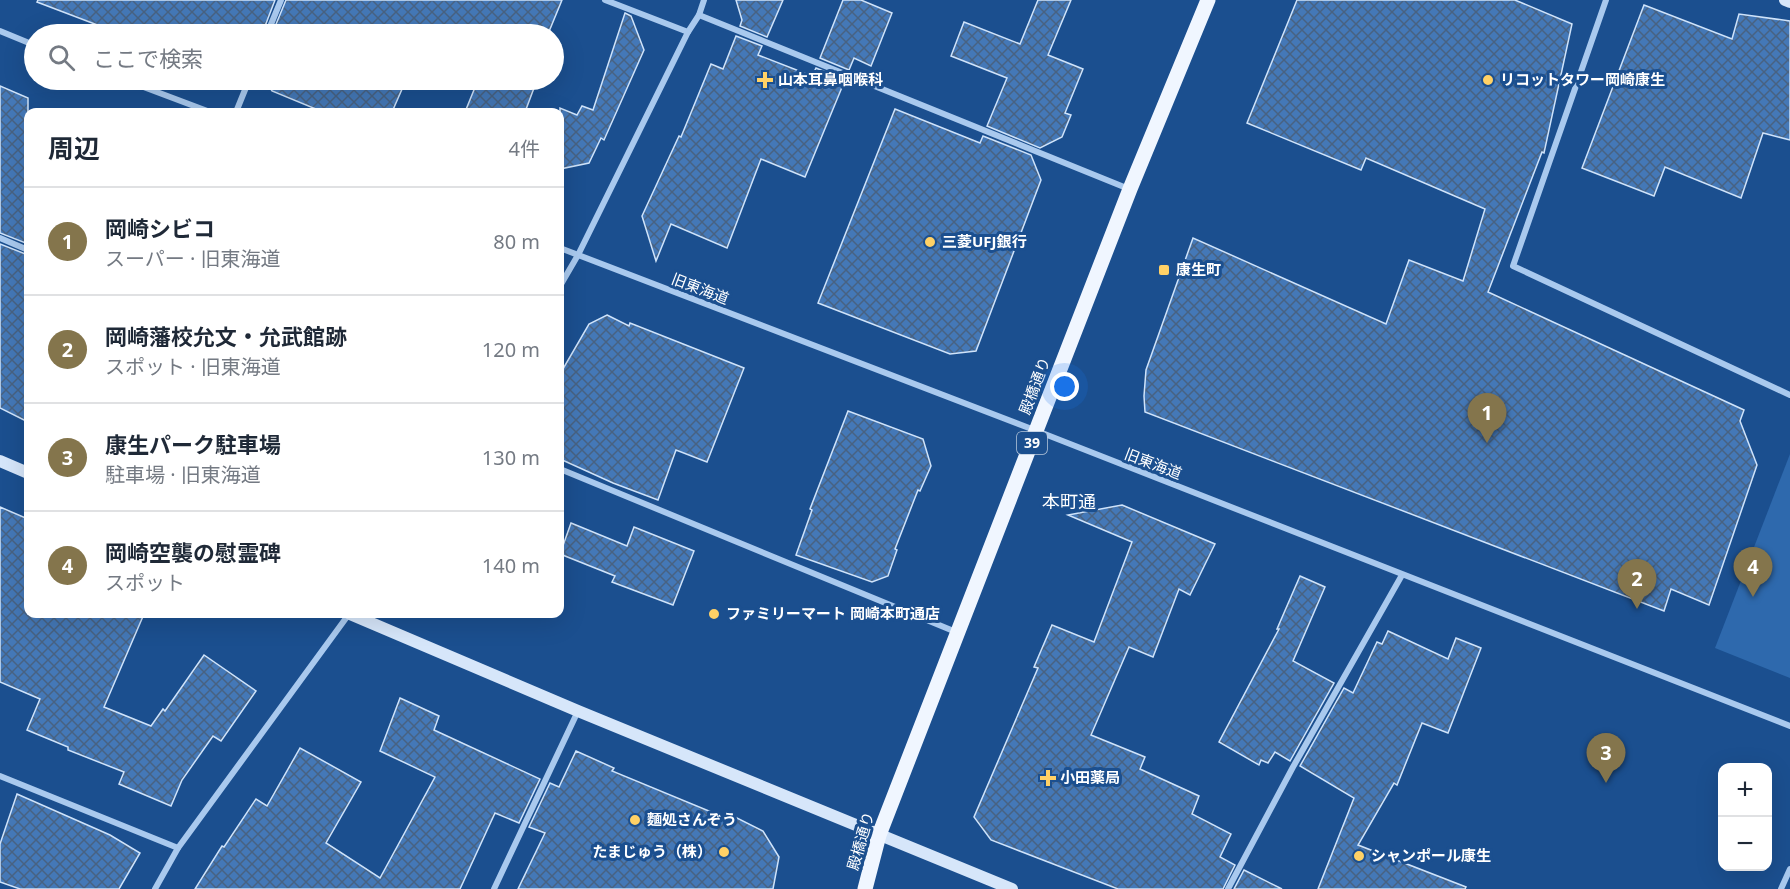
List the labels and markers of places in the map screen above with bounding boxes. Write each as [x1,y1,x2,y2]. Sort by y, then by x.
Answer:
place label: 山本耳鼻咽喉科 [778,69,883,89]
place label: リコットタワー岡崎康生 [1500,69,1665,89]
marker: 山本耳鼻咽喉科 [756,71,774,89]
marker: リコットタワー岡崎康生 [1481,73,1495,87]
place label: 三菱UFJ銀行 [942,231,1027,251]
marker: 三菱UFJ銀行 [923,235,937,249]
place label: 康生町 [1176,259,1221,279]
marker: 康生町 [1157,263,1171,277]
pin: 1 [1468,394,1506,443]
pin: 4 [1734,548,1772,597]
pin: 2 [1618,560,1656,609]
place label: ファミリーマート 岡崎本町通店 [726,603,940,623]
marker: ファミリーマート 岡崎本町通店 [707,607,721,621]
pin: 3 [1586,734,1626,783]
place label: 小田薬局 [1060,767,1120,787]
marker: 小田薬局 [1041,771,1055,785]
place label: 麵処さんぞう [647,809,737,829]
marker: 麵処さんぞう [628,813,642,827]
place label: たまじゅう（株） [592,841,712,861]
marker: たまじゅう（株） [717,845,731,859]
place label: シャンポール康生 [1371,845,1491,865]
marker: シャンポール康生 [1352,849,1366,863]

